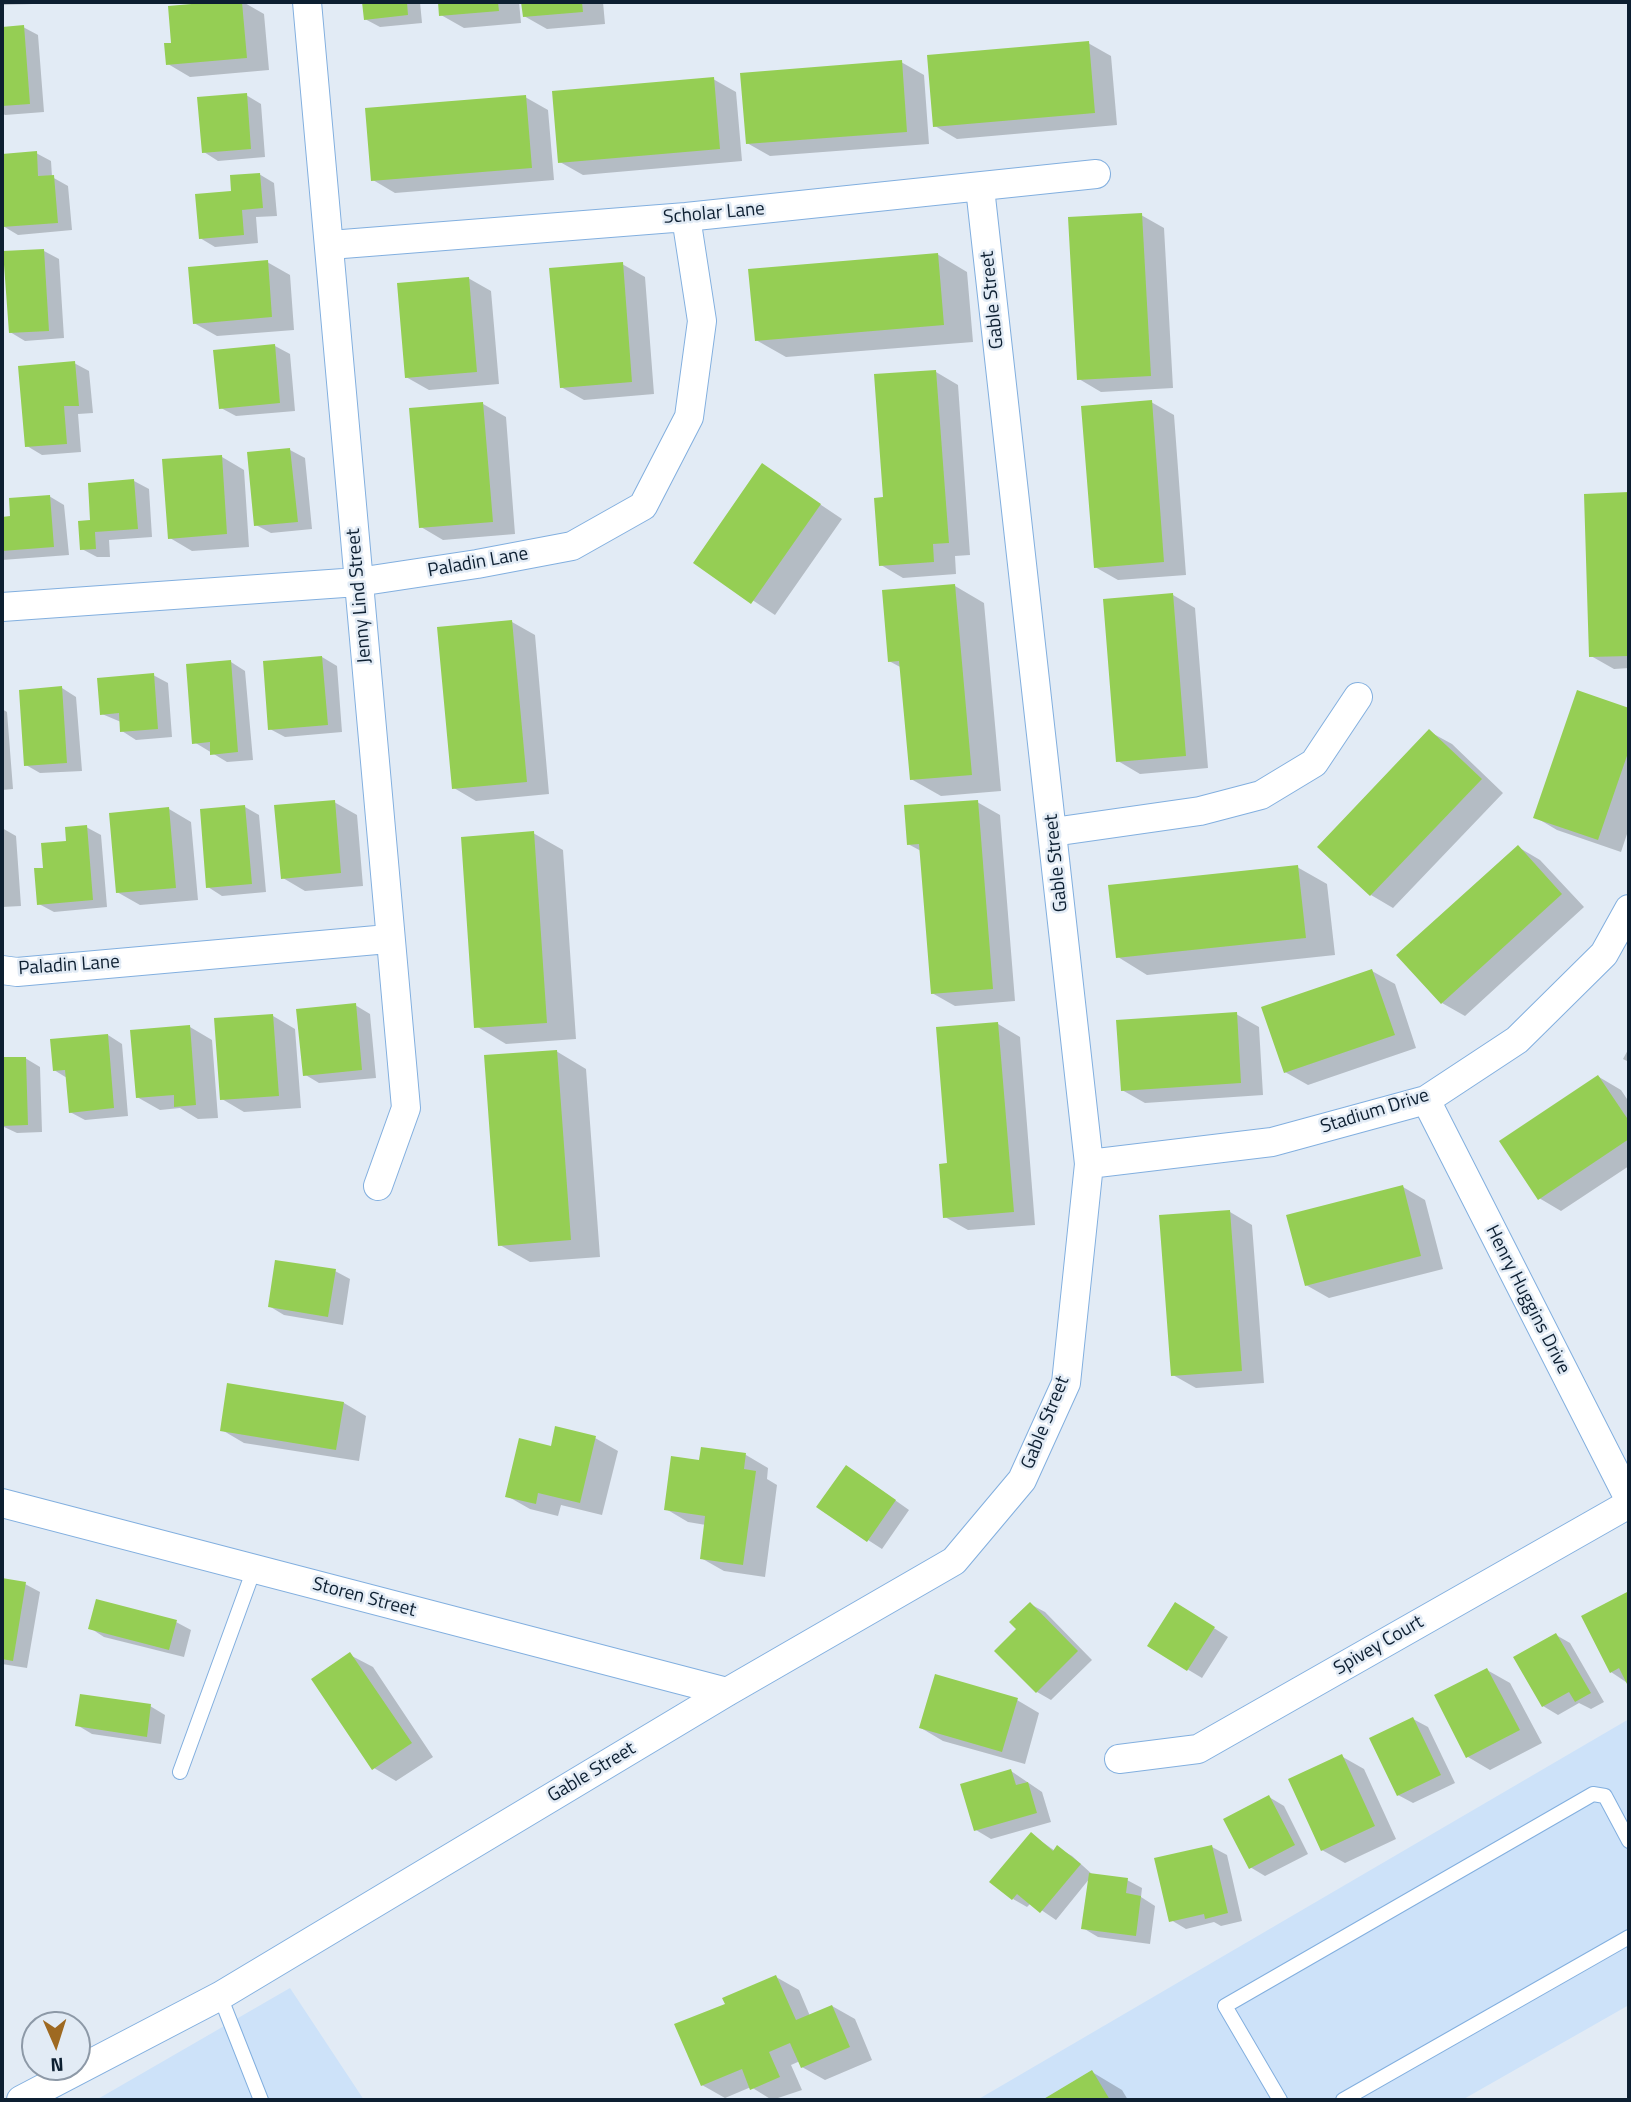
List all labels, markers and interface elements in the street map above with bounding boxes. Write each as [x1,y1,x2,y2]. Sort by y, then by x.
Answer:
street label: Scholar Lane [662,198,766,230]
street label: Gable Street [977,250,1009,350]
street label: Jenny Lind Street [343,528,377,664]
street label: Paladin Lane [426,543,530,583]
street label: Gable Street [1041,813,1073,913]
street label: Paladin Lane [18,951,120,981]
street label: Stadium Drive [1318,1085,1432,1139]
street label: Henry Huggins Drive [1480,1222,1574,1378]
street label: Gable Street [1017,1373,1075,1473]
street label: Storen Street [310,1573,418,1623]
street label: Spivey Court [1330,1611,1428,1681]
street label: Gable Street [544,1738,640,1808]
north arrow [21,2011,91,2081]
text: N [50,2051,64,2080]

